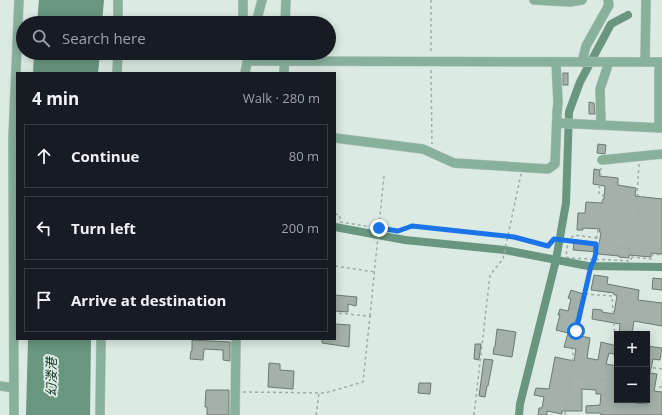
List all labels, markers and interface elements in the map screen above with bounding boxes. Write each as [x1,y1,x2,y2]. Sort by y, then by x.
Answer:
search box [16,16,336,60]
icon: search [30,27,52,49]
text: Search here [62,28,146,48]
text: 4 min [32,87,79,110]
text: Walk · 280 m [243,89,320,107]
icon: ahead [33,145,55,167]
text: Continue [71,146,139,166]
text: 80 m [289,147,319,165]
icon: left [33,217,55,239]
text: Turn left [71,218,136,238]
text: 200 m [281,219,319,237]
route end [370,219,388,237]
icon: arrive [33,289,55,311]
text: Arrive at destination [71,290,226,310]
route start [567,322,585,340]
map controls [614,331,650,403]
button: + [614,331,650,367]
water label: 幻溇港 [42,356,60,397]
button: − [614,367,650,403]

